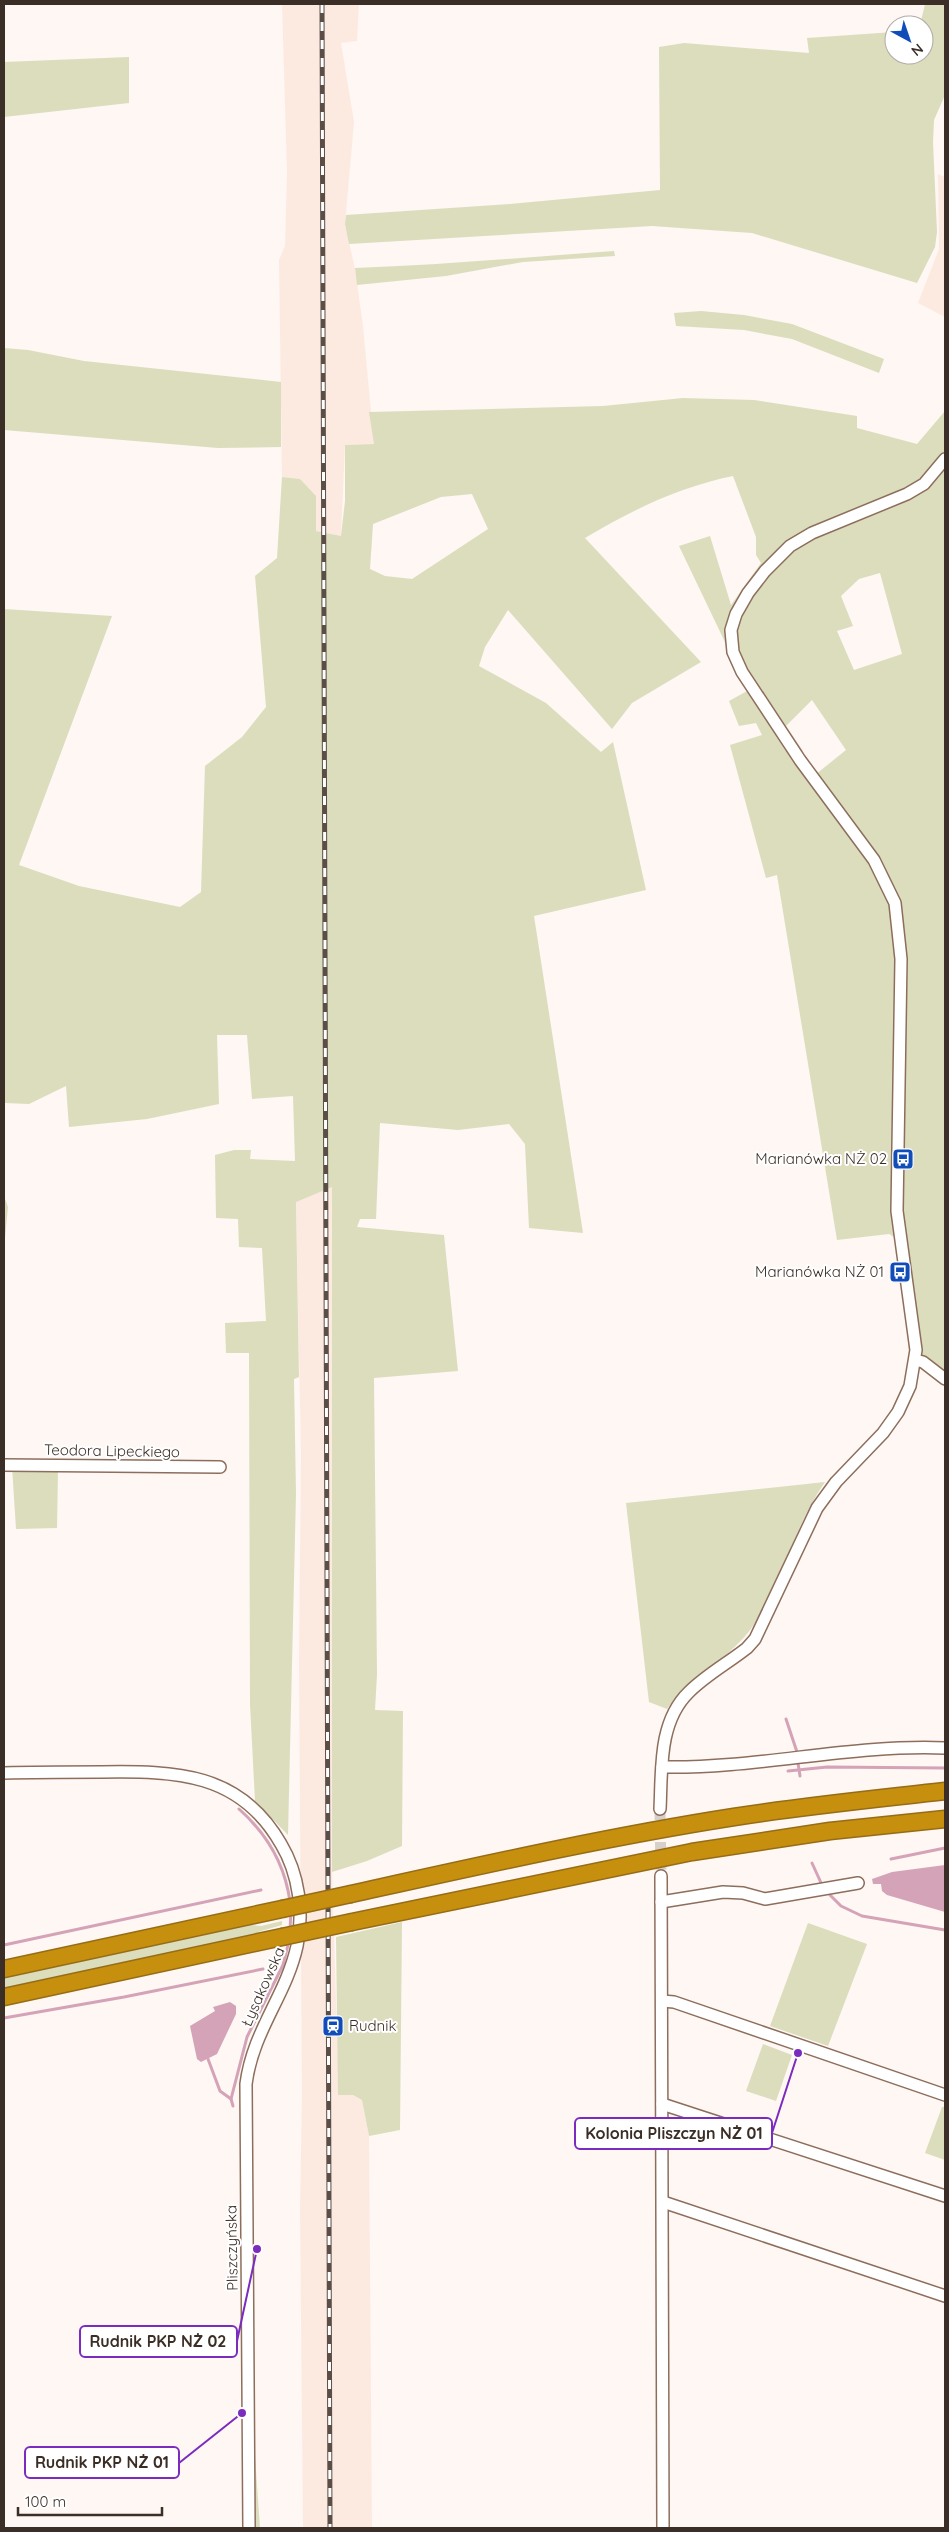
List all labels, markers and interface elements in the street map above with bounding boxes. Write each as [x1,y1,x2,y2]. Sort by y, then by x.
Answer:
north arrow [884,15,934,65]
text: N [908,40,927,60]
bus stop icon: Marianówka NŻ 02 [891,1147,915,1171]
place label: Marianówka NŻ 02 [755,1149,887,1168]
bus stop icon: Marianówka NŻ 01 [888,1260,912,1284]
place label: Marianówka NŻ 01 [755,1262,884,1281]
street label: Teodora Lipeckiego [44,1440,180,1461]
street label: Łysakowska [237,1944,289,2030]
station icon: Rudnik [321,2014,345,2038]
place label: Rudnik [349,2016,396,2035]
callout: Kolonia Pliszczyn NŻ 01 [575,2118,772,2149]
text: Kolonia Pliszczyn NŻ 01 [585,2123,763,2143]
street label: Pliszczyńska [221,2205,242,2291]
callout: Rudnik PKP NŻ 02 [80,2326,237,2357]
text: Rudnik PKP NŻ 02 [90,2331,226,2351]
callout: Rudnik PKP NŻ 01 [25,2447,179,2478]
text: Rudnik PKP NŻ 01 [35,2452,169,2472]
scale bar [18,2484,161,2516]
text: 100 m [25,2492,66,2511]

